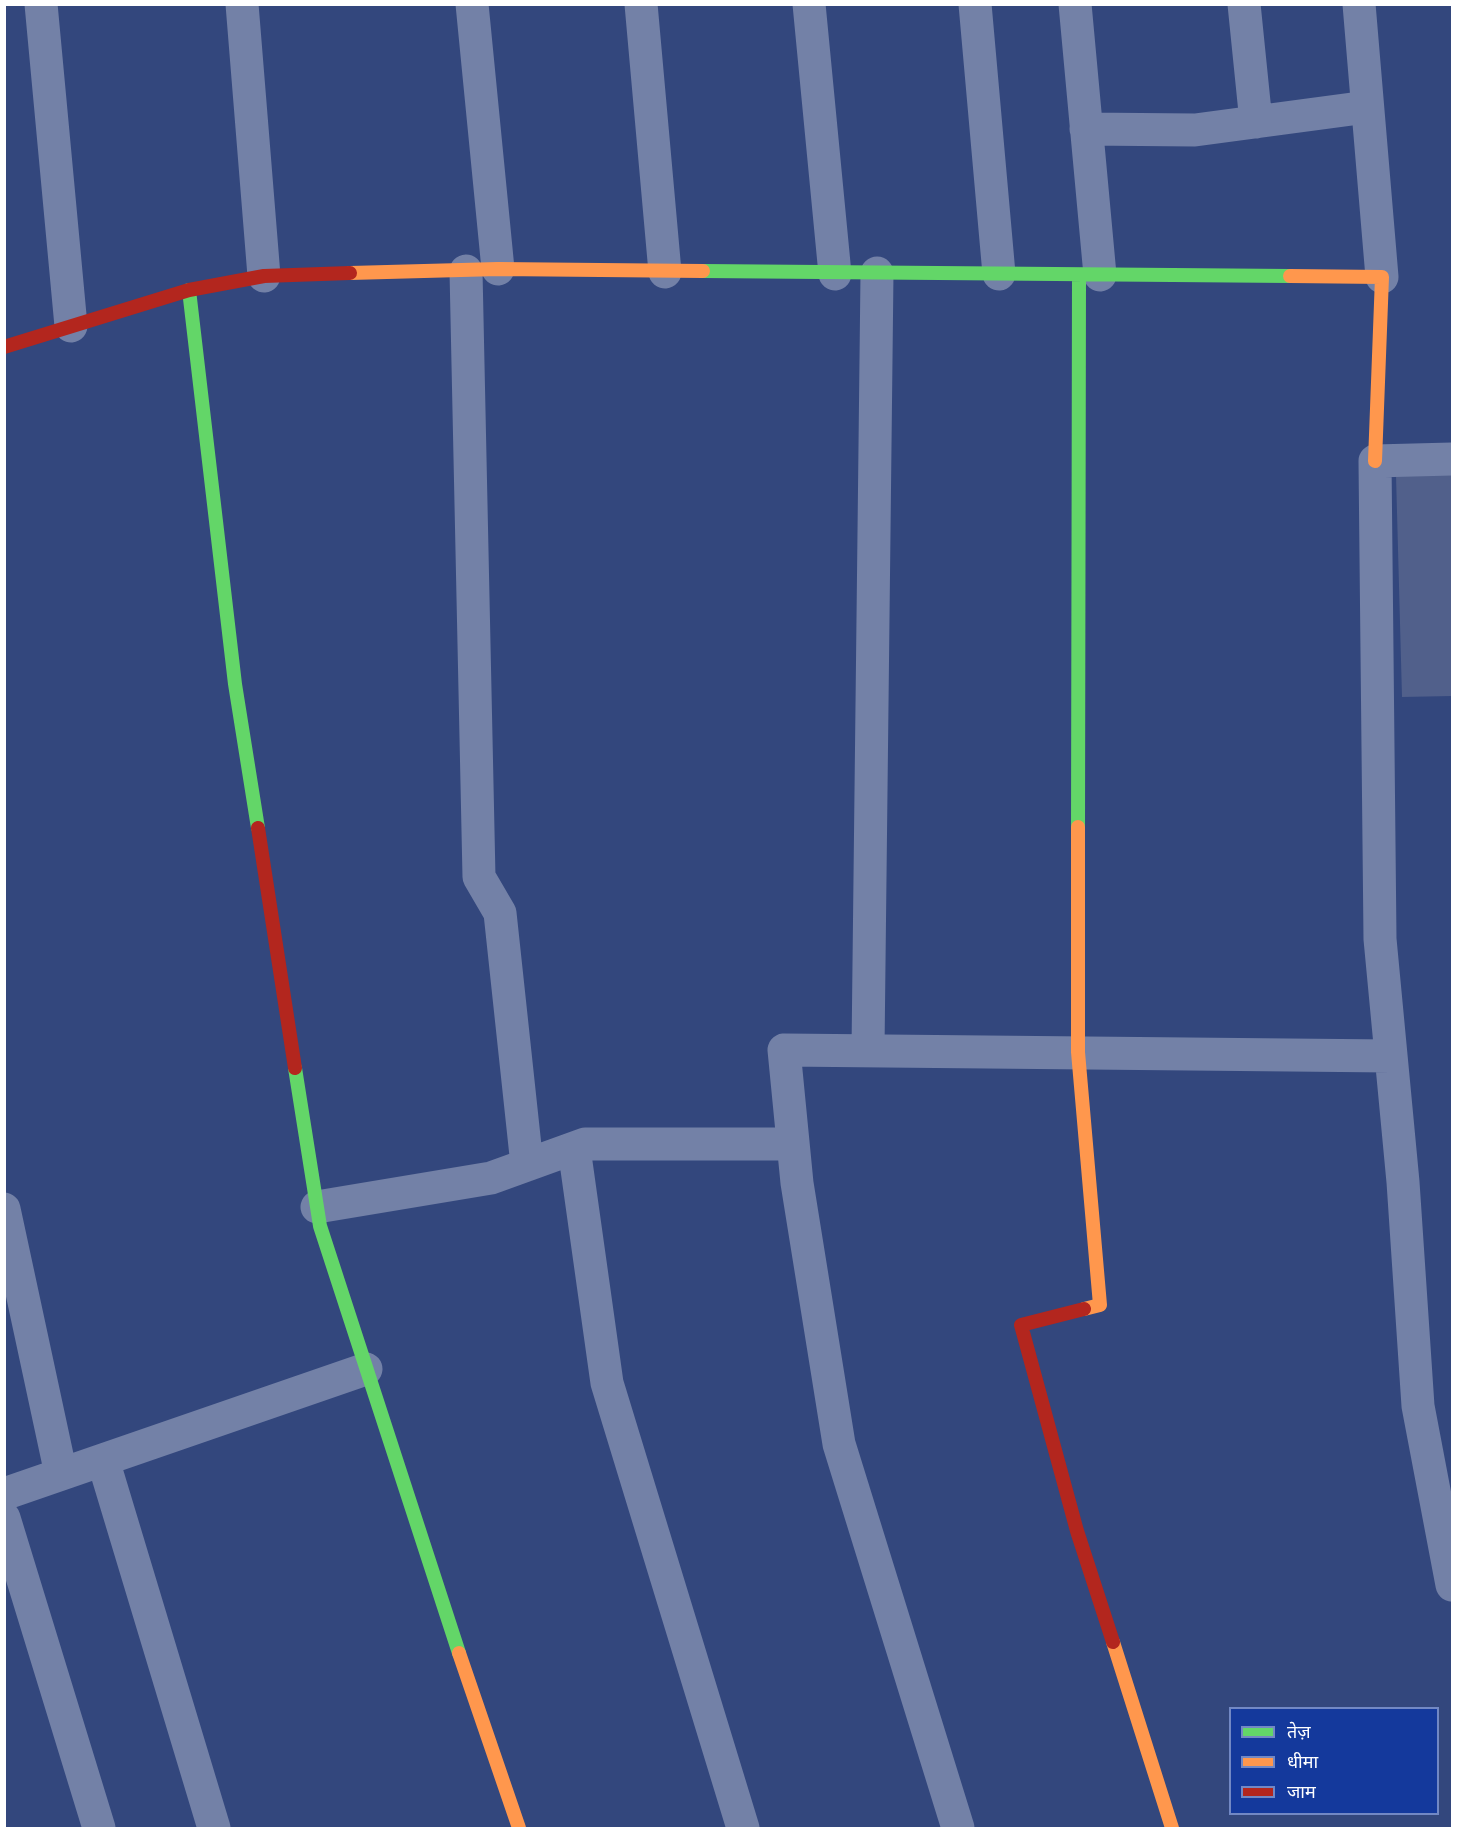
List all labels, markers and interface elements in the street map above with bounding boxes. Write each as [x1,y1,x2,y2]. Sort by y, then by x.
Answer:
legend [1229,1707,1439,1815]
text: तेज़ [1287,1720,1311,1742]
text: धीमा [1287,1750,1318,1772]
text: जाम [1287,1780,1316,1802]

